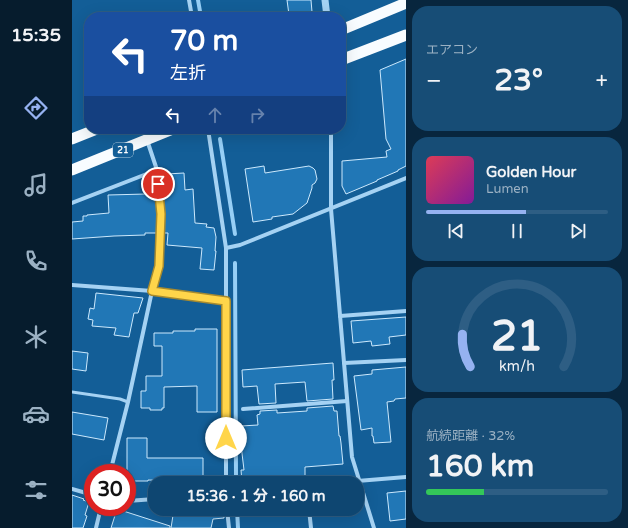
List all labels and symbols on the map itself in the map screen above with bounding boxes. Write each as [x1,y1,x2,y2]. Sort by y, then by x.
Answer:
road number: 21 [113,143,133,157]
pin [141,167,175,201]
position arrow [205,417,247,459]
speed limit sign: 30 [84,464,136,516]

